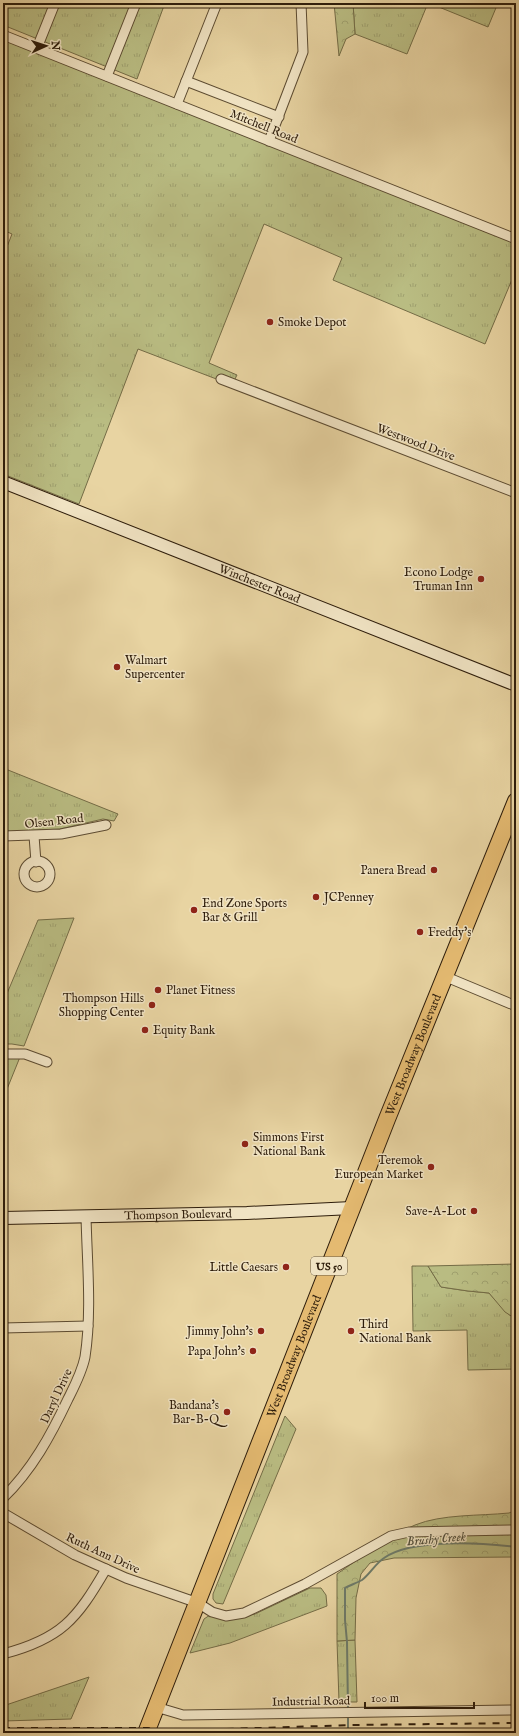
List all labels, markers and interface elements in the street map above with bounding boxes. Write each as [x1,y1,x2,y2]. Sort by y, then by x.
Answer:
north arrow [26,26,66,66]
text: N [48,39,62,51]
street label: Mitchell Road [228,106,301,147]
place label: Smoke Depot [278,315,347,331]
marker: Smoke Depot [265,317,275,327]
street label: Westwood Drive [375,421,457,464]
street label: Winchester Road [217,561,303,607]
place label: Econo Lodge Truman Inn [404,565,474,594]
marker: Econo Lodge Truman Inn [476,574,486,584]
place label: Walmart Supercenter [125,653,185,683]
marker: Walmart Supercenter [112,662,122,672]
street label: Olsen Road [24,811,85,832]
place label: Panera Bread [360,863,427,878]
marker: Panera Bread [429,865,439,875]
place label: JCPenney [322,890,374,906]
marker: JCPenney [311,892,321,902]
place label: End Zone Sports Bar & Grill [202,896,287,925]
marker: End Zone Sports Bar & Grill [189,905,199,915]
place label: Freddy's [428,925,471,940]
marker: Freddy's [415,927,425,937]
place label: Planet Fitness [166,983,235,998]
marker: Planet Fitness [153,985,163,995]
place label: Thompson Hills Shopping Center [59,991,145,1021]
street label: West Broadway Boulevard [382,991,445,1118]
marker: Thompson Hills Shopping Center [147,1000,157,1010]
place label: Equity Bank [153,1023,216,1039]
marker: Equity Bank [140,1025,150,1035]
place label: Simmons First National Bank [253,1130,326,1159]
marker: Simmons First National Bank [240,1139,250,1149]
place label: Teremok European Market [335,1153,424,1183]
marker: Teremok European Market [426,1162,436,1172]
place label: Save-A-Lot [406,1204,466,1219]
street label: Thompson Boulevard [124,1206,233,1224]
marker: Save-A-Lot [469,1206,479,1216]
road number: US 50 [311,1257,347,1275]
place label: Little Caesars [209,1260,278,1275]
marker: Little Caesars [281,1262,291,1272]
street label: West Broadway Boulevard [264,1292,325,1419]
place label: Third National Bank [359,1317,432,1346]
place label: Jimmy John's [185,1324,253,1340]
marker: Jimmy John's [256,1326,266,1336]
marker: Third National Bank [346,1326,356,1336]
place label: Papa John's [187,1344,245,1360]
marker: Papa John's [248,1346,258,1356]
street label: Daryl Drive [37,1366,76,1426]
place label: Bandana's Bar-B-Q [169,1398,228,1427]
marker: Bandana's Bar-B-Q [222,1407,232,1417]
water label: Brushy Creek [406,1528,467,1551]
street label: Ruth Ann Drive [63,1530,143,1577]
scale bar [365,1684,474,1710]
text: 100 m [371,1691,399,1706]
street label: Industrial Road [272,1693,351,1710]

